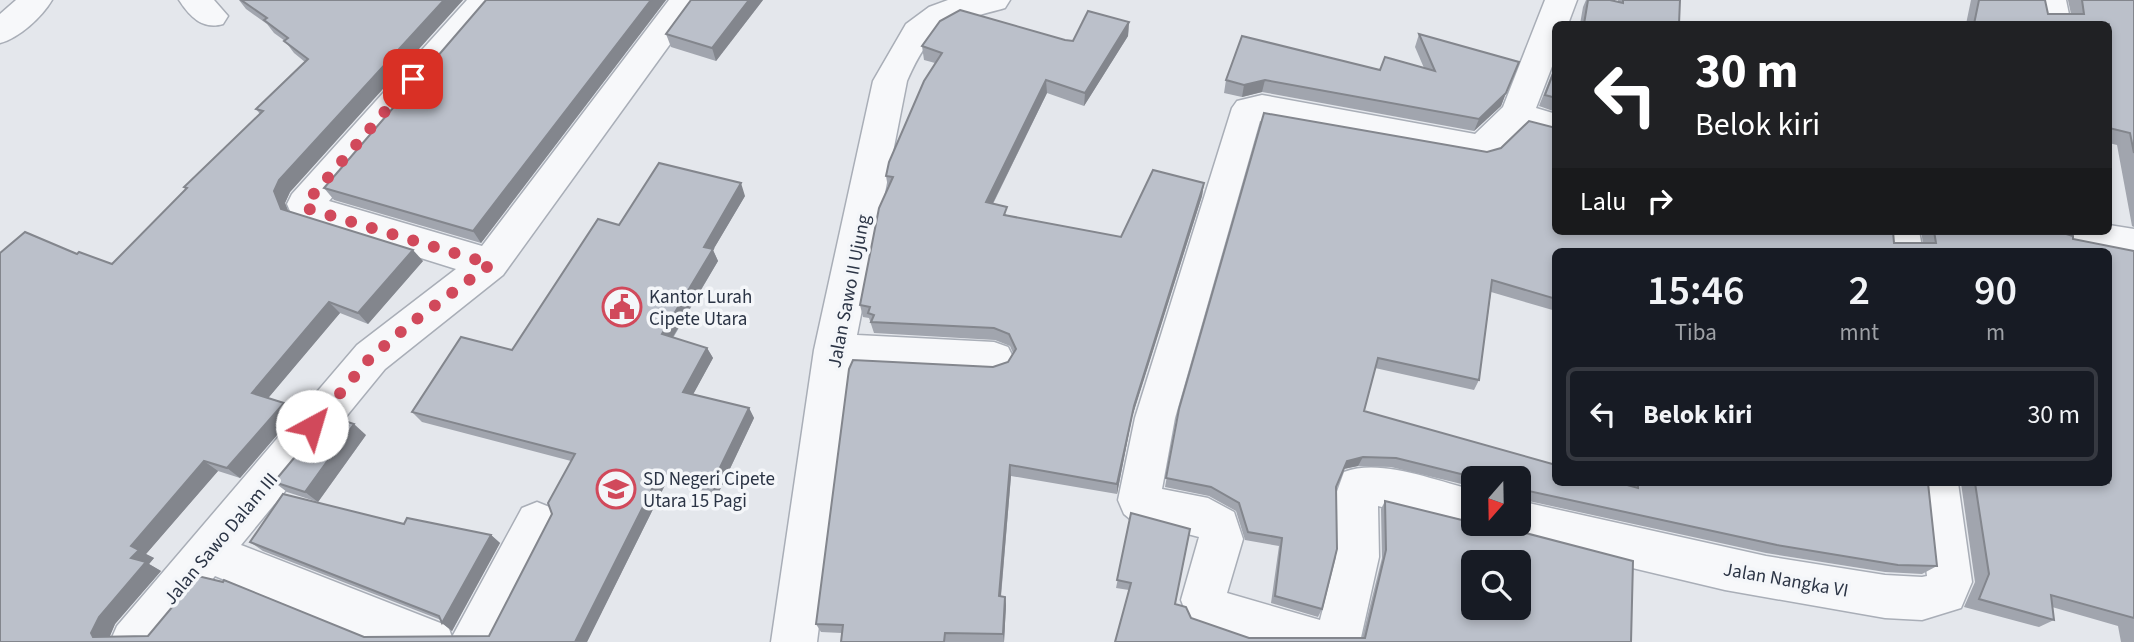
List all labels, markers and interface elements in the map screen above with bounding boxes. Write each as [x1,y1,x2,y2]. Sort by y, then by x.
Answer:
text: 30 m [1695,37,1799,107]
pin [383,49,443,109]
icon: left [1580,49,1671,140]
icon: arrive [394,60,432,98]
text: Belok kiri [1695,102,1820,148]
icon: right [1641,182,1679,220]
text: Lalu [1580,183,1627,220]
street label: Jalan Sawo II Ujung [821,212,878,370]
text: 15:46 [1647,261,1745,321]
text: 2 [1849,261,1870,321]
text: 90 [1974,261,2017,321]
place label: Kantor Lurah Cipete Utara [649,284,752,333]
public building icon: Kantor Lurah Cipete Utara [601,286,643,328]
text: Tiba [1675,316,1717,349]
text: mnt [1840,316,1879,349]
text: m [1986,316,2005,349]
position arrow [275,389,349,463]
icon: left [1584,395,1622,433]
text: Belok kiri [1643,396,1752,433]
text: 30 m [2027,396,2080,433]
place label: SD Negeri Cipete Utara 15 Pagi [643,466,775,515]
north arrow [1461,466,1531,536]
map controls [1461,466,1531,620]
street label: Jalan Sawo Dalam III [158,467,285,611]
school or university icon: SD Negeri Cipete Utara 15 Pagi [595,468,637,510]
button: search [1461,550,1531,620]
street label: Jalan Nangka VI [1721,556,1850,605]

